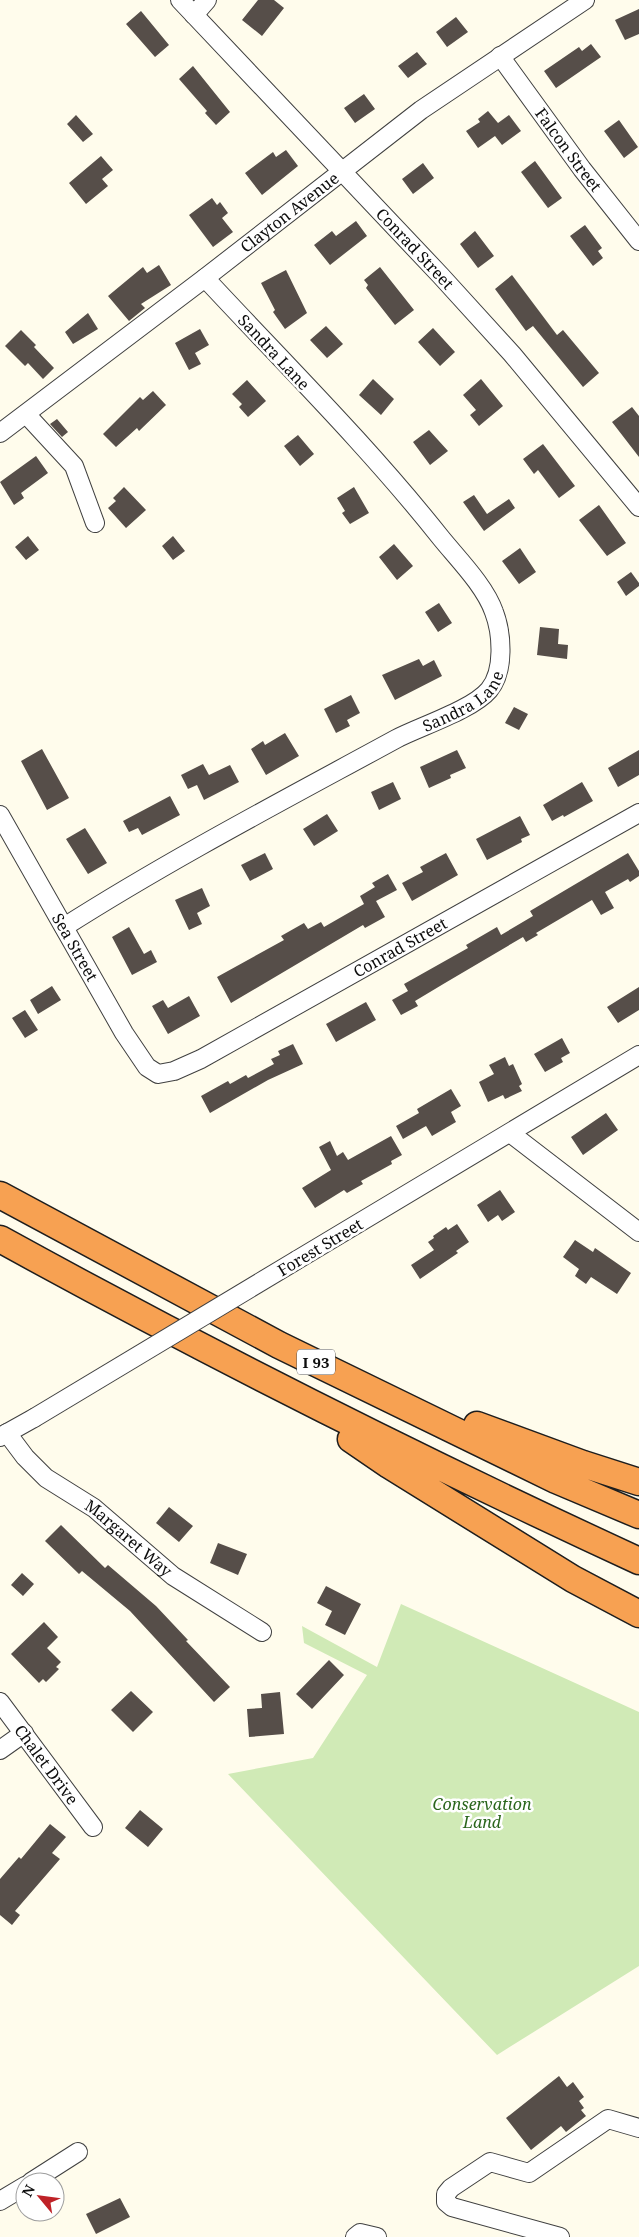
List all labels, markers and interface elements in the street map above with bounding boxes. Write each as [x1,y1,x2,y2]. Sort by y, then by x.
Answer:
street label: Falcon Street [530,103,607,196]
street label: Clayton Avenue [236,167,343,258]
street label: Conrad Street [371,203,459,294]
street label: Sandra Lane [233,309,315,395]
street label: Sandra Lane [419,668,509,737]
street label: Sea Street [47,909,103,986]
street label: Conrad Street [349,912,451,982]
street label: Forest Street [273,1213,367,1281]
road number: I 93 [297,1350,335,1374]
street label: Margaret Way [81,1494,178,1582]
street label: Chalet Drive [10,1720,84,1809]
park label: Conservation Land [433,1793,532,1833]
north arrow [15,2172,65,2222]
text: N [17,2181,39,2200]

